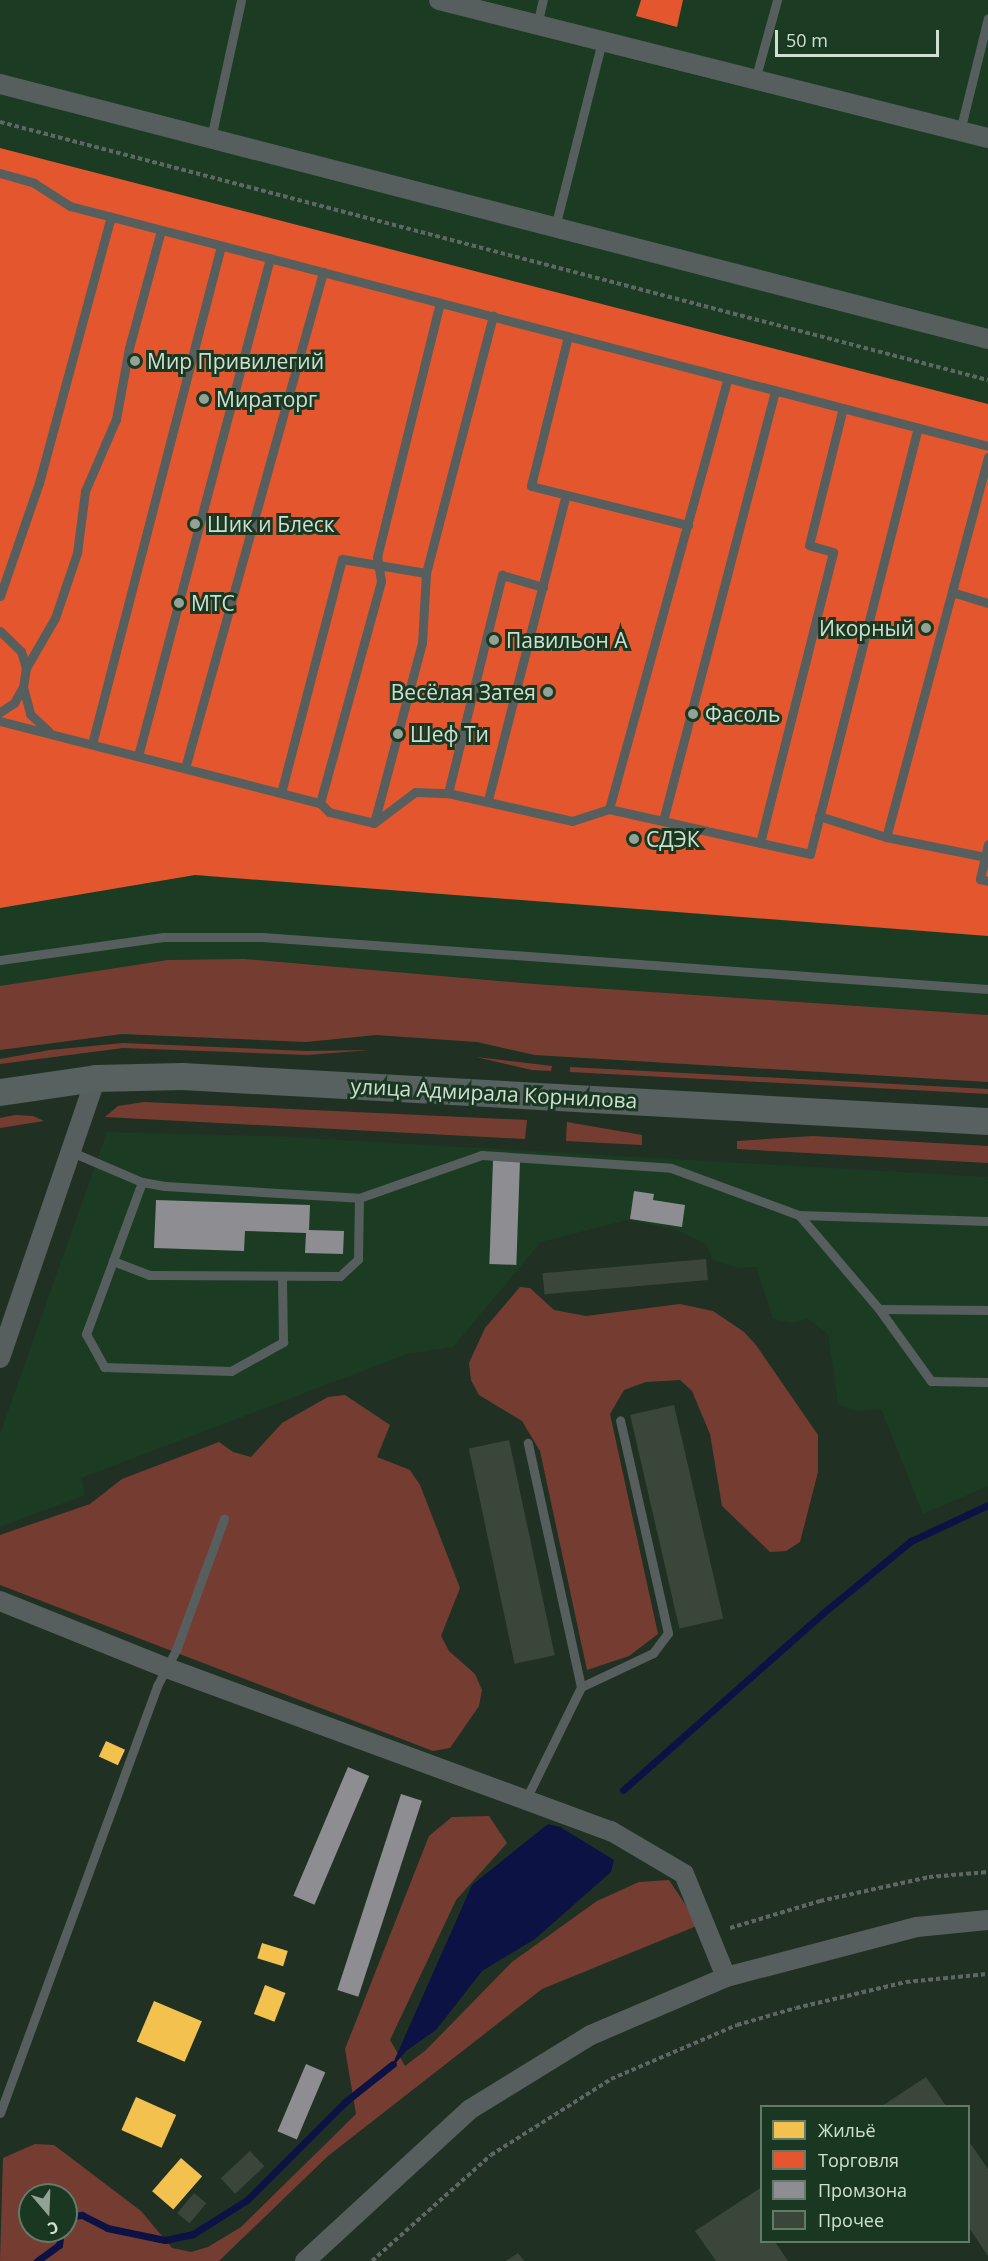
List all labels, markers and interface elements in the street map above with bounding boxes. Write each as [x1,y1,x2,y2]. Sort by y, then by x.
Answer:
scale bar [778,18,942,56]
text: 50 m [786,28,828,52]
place label: Мир Привилегий [147,348,324,374]
marker: Мир Привилегий [128,354,142,368]
place label: Мираторг [216,386,317,412]
marker: Мираторг [197,392,211,406]
place label: Шик и Блеск [207,511,335,537]
marker: Шик и Блеск [188,517,202,531]
place label: МТС [191,590,235,616]
marker: МТС [172,596,186,610]
place label: Икорный [819,615,914,641]
marker: Икорный [919,621,933,635]
place label: Павильон А [506,627,627,653]
marker: Павильон А [487,633,501,647]
place label: Весёлая Затея [391,679,536,705]
marker: Весёлая Затея [541,685,555,699]
place label: Фасоль [705,701,780,727]
marker: Фасоль [686,707,700,721]
place label: Шеф Ти [410,721,489,747]
marker: Шеф Ти [391,727,405,741]
place label: СДЭК [646,826,700,852]
marker: СДЭК [627,832,641,846]
street label: улица Адмирала Корнилова [350,1073,638,1113]
legend [760,2105,970,2243]
text: Жильё [818,2118,876,2142]
text: Торговля [818,2148,899,2172]
text: Промзона [818,2178,907,2202]
north arrow [18,2183,78,2243]
text: Прочее [818,2208,884,2232]
text: С [45,2216,62,2240]

